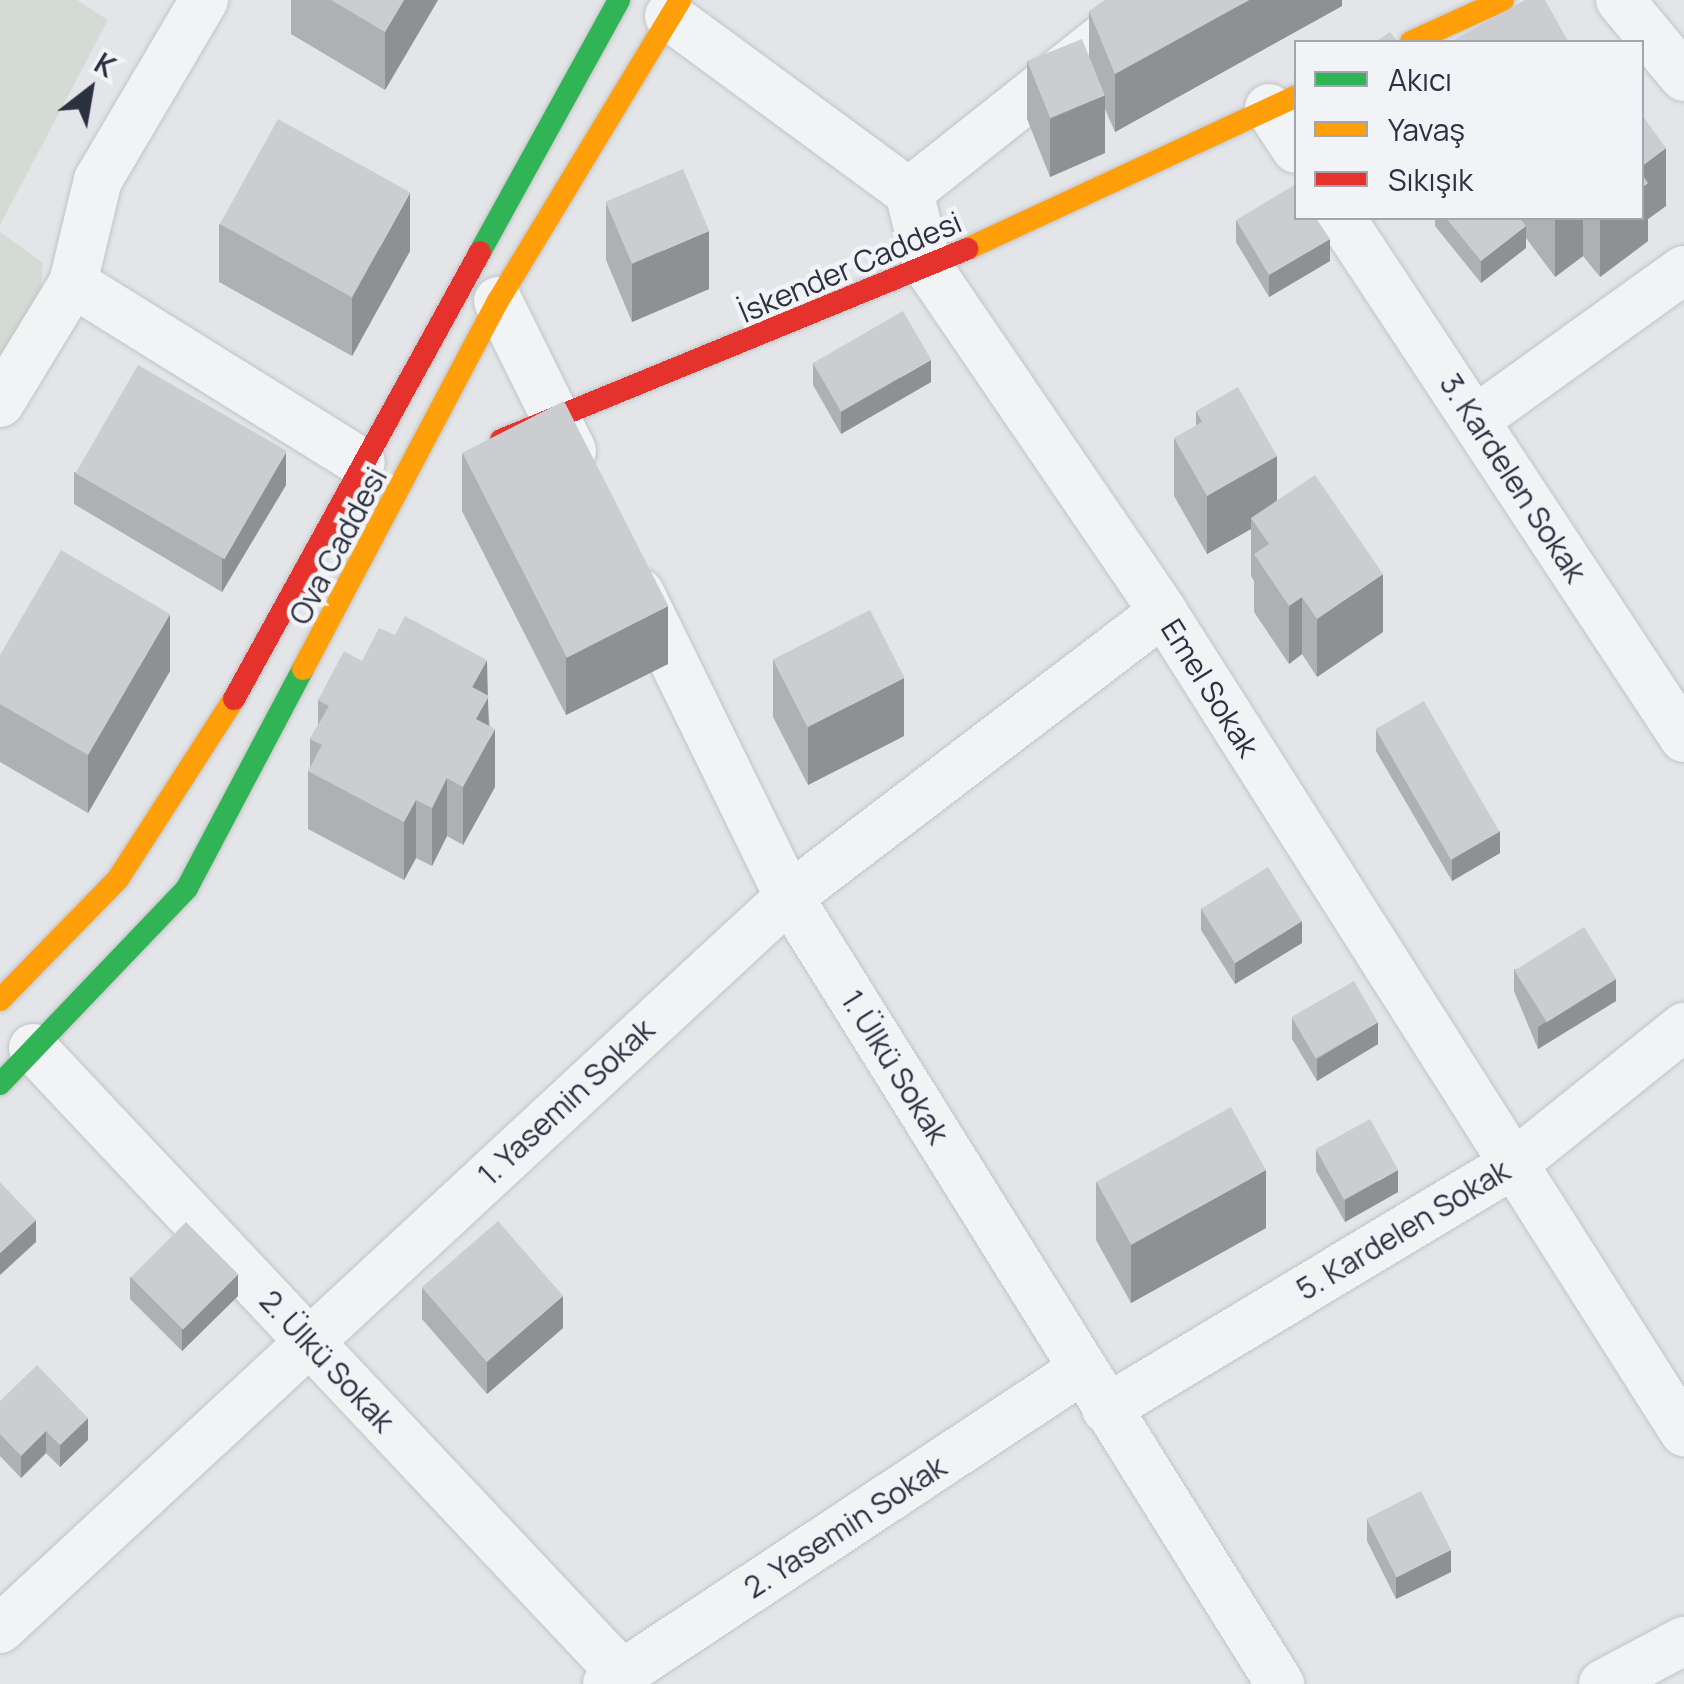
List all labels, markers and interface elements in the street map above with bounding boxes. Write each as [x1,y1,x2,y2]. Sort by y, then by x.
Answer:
north arrow [40,40,140,140]
legend [1294,40,1644,220]
text: K [88,43,123,85]
text: Akıcı [1388,59,1452,100]
text: Yavaş [1388,109,1465,150]
text: Sıkışık [1388,159,1473,200]
street label: İskender Caddesi [733,204,967,330]
street label: 3. Kardelen Sokak [1432,367,1594,589]
street label: Ova Caddesi [282,461,394,631]
street label: Emel Sokak [1153,612,1267,764]
street label: 1. Ülkü Sokak [834,984,956,1150]
street label: 1. Yasemin Sokak [471,1011,661,1193]
street label: 5. Kardelen Sokak [1290,1152,1516,1308]
street label: 2. Ülkü Sokak [252,1283,402,1439]
street label: 2. Yasemin Sokak [737,1448,953,1606]

